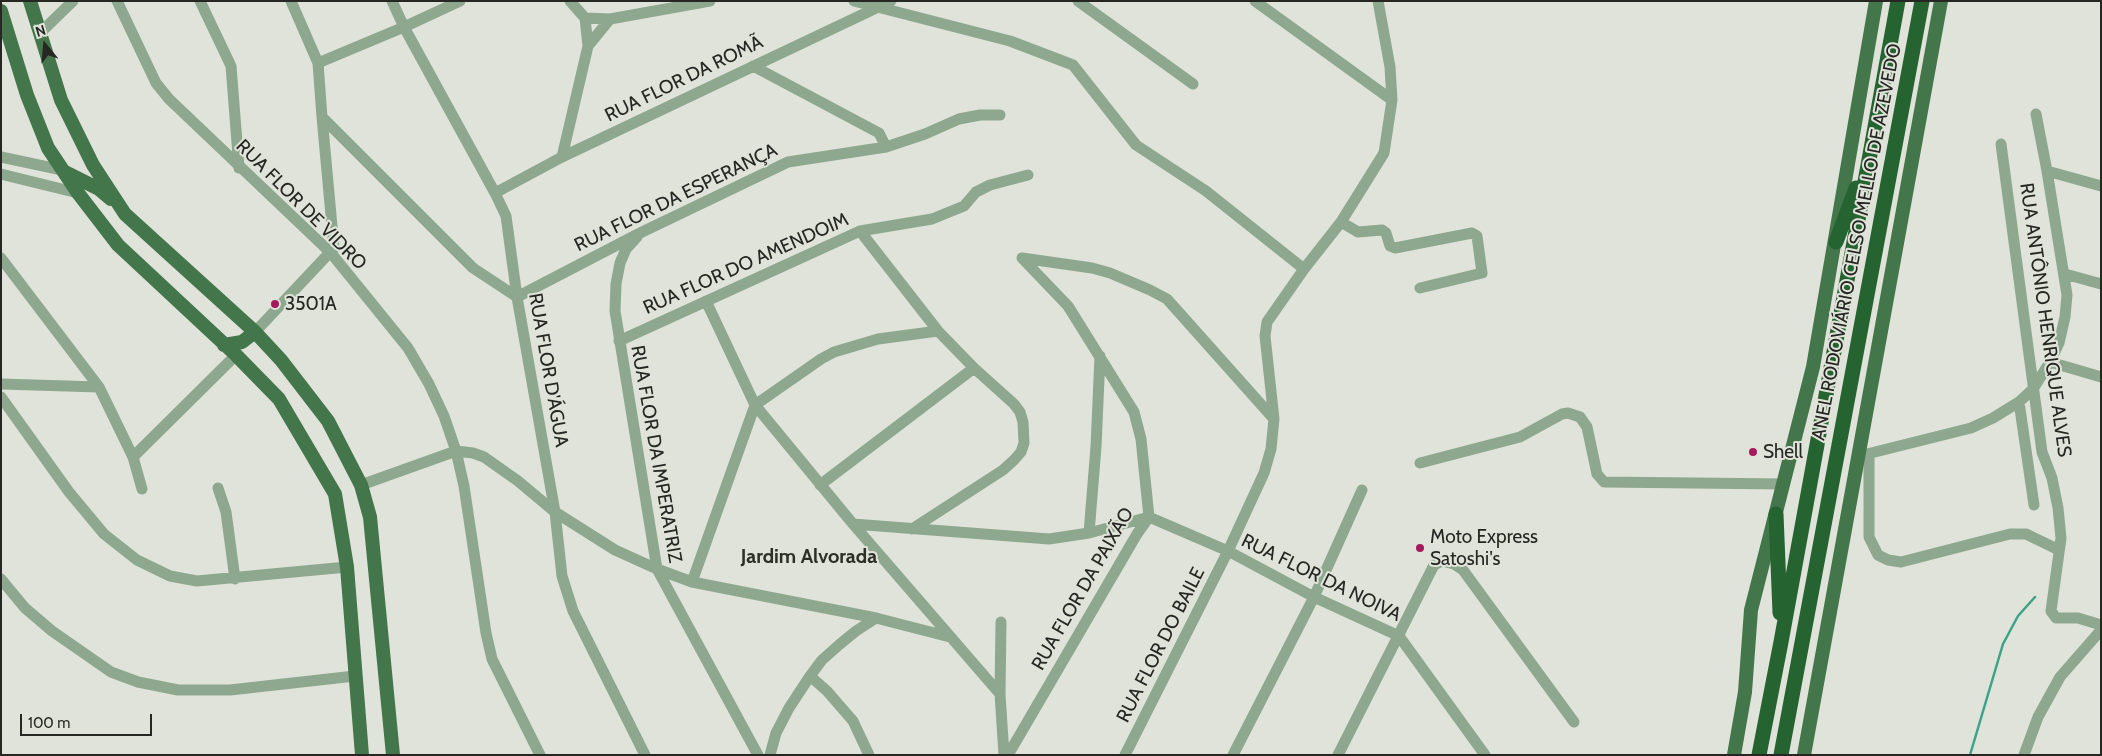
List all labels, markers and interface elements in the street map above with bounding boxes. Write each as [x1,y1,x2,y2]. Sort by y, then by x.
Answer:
north arrow [20,20,70,70]
text: N [33,21,48,41]
street label: RUA FLOR DA ROMÃ [601,31,767,127]
street label: ANEL RODOVIÁRIO CELSO MELLO DE AZEVEDO [1807,42,1907,442]
street label: RUA FLOR DE VIDRO [231,135,371,275]
street label: RUA FLOR DA ESPERANÇA [571,139,781,257]
street label: RUA ANTÔNIO HENRIQUE ALVES [2014,181,2076,459]
street label: RUA FLOR DO AMENDOIM [640,208,852,320]
street label: RUA FLOR D'ÁGUA [523,291,573,449]
place label: 3501A [285,293,337,315]
marker: 3501A [269,298,281,310]
street label: RUA FLOR DA IMPERATRIZ [626,344,686,564]
place label: Shell [1763,441,1803,463]
marker: Shell [1747,446,1759,458]
street label: RUA FLOR DA PAIXÃO [1027,504,1139,674]
place label: Moto Express Satoshi's [1430,526,1538,570]
street label: RUA FLOR DA NOIVA [1237,529,1405,627]
marker: Moto Express Satoshi's [1414,542,1426,554]
district label: Jardim Alvorada [741,545,877,569]
street label: RUA FLOR DO BAILE [1112,564,1210,726]
scale bar [22,704,155,736]
text: 100 m [28,714,70,732]

